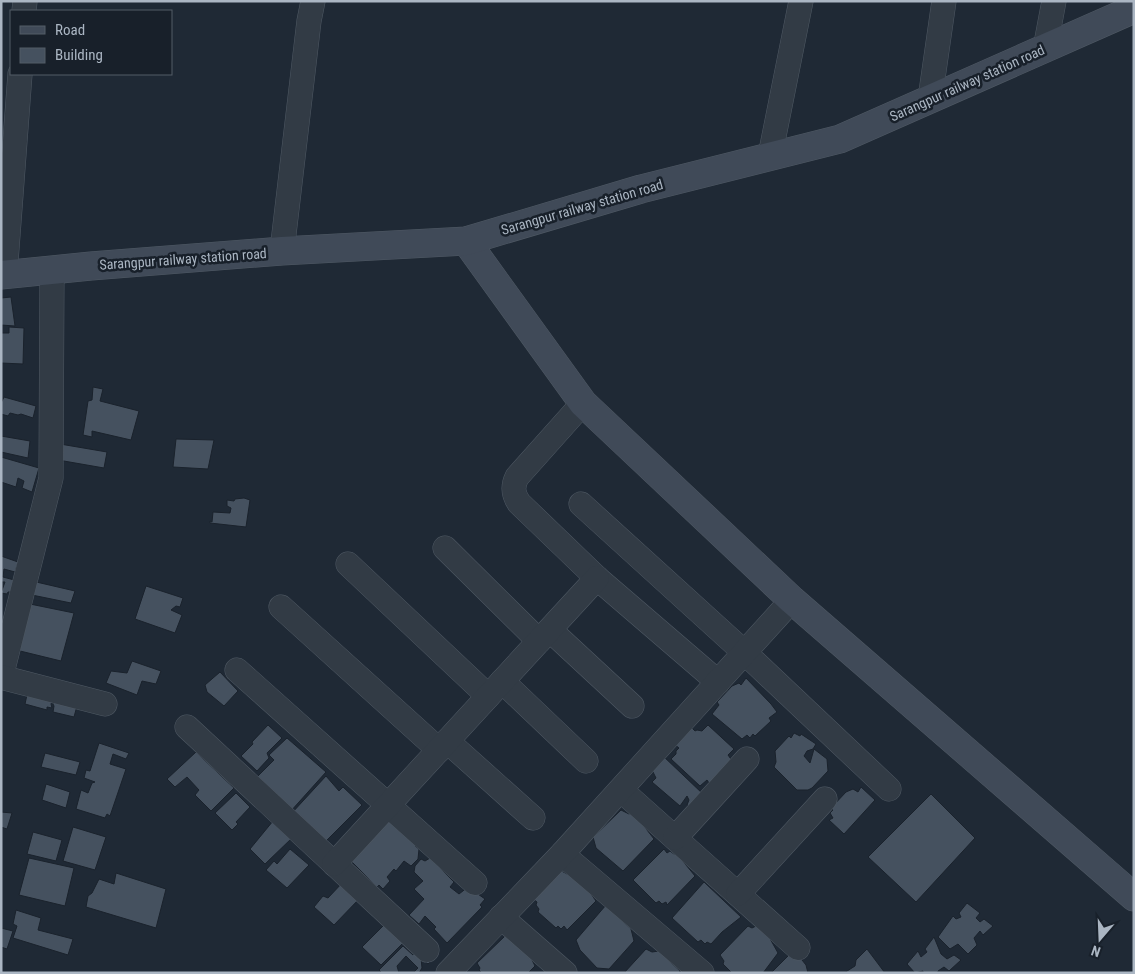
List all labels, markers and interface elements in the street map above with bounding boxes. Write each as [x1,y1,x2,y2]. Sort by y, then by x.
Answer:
legend [10,10,172,75]
text: Road [55,21,85,39]
street label: Sarangpur railway station road [887,42,1047,124]
text: Building [55,46,103,64]
street label: Sarangpur railway station road [499,176,665,238]
street label: Sarangpur railway station road [99,245,267,273]
north arrow [1075,914,1125,964]
text: N [1089,942,1102,960]

